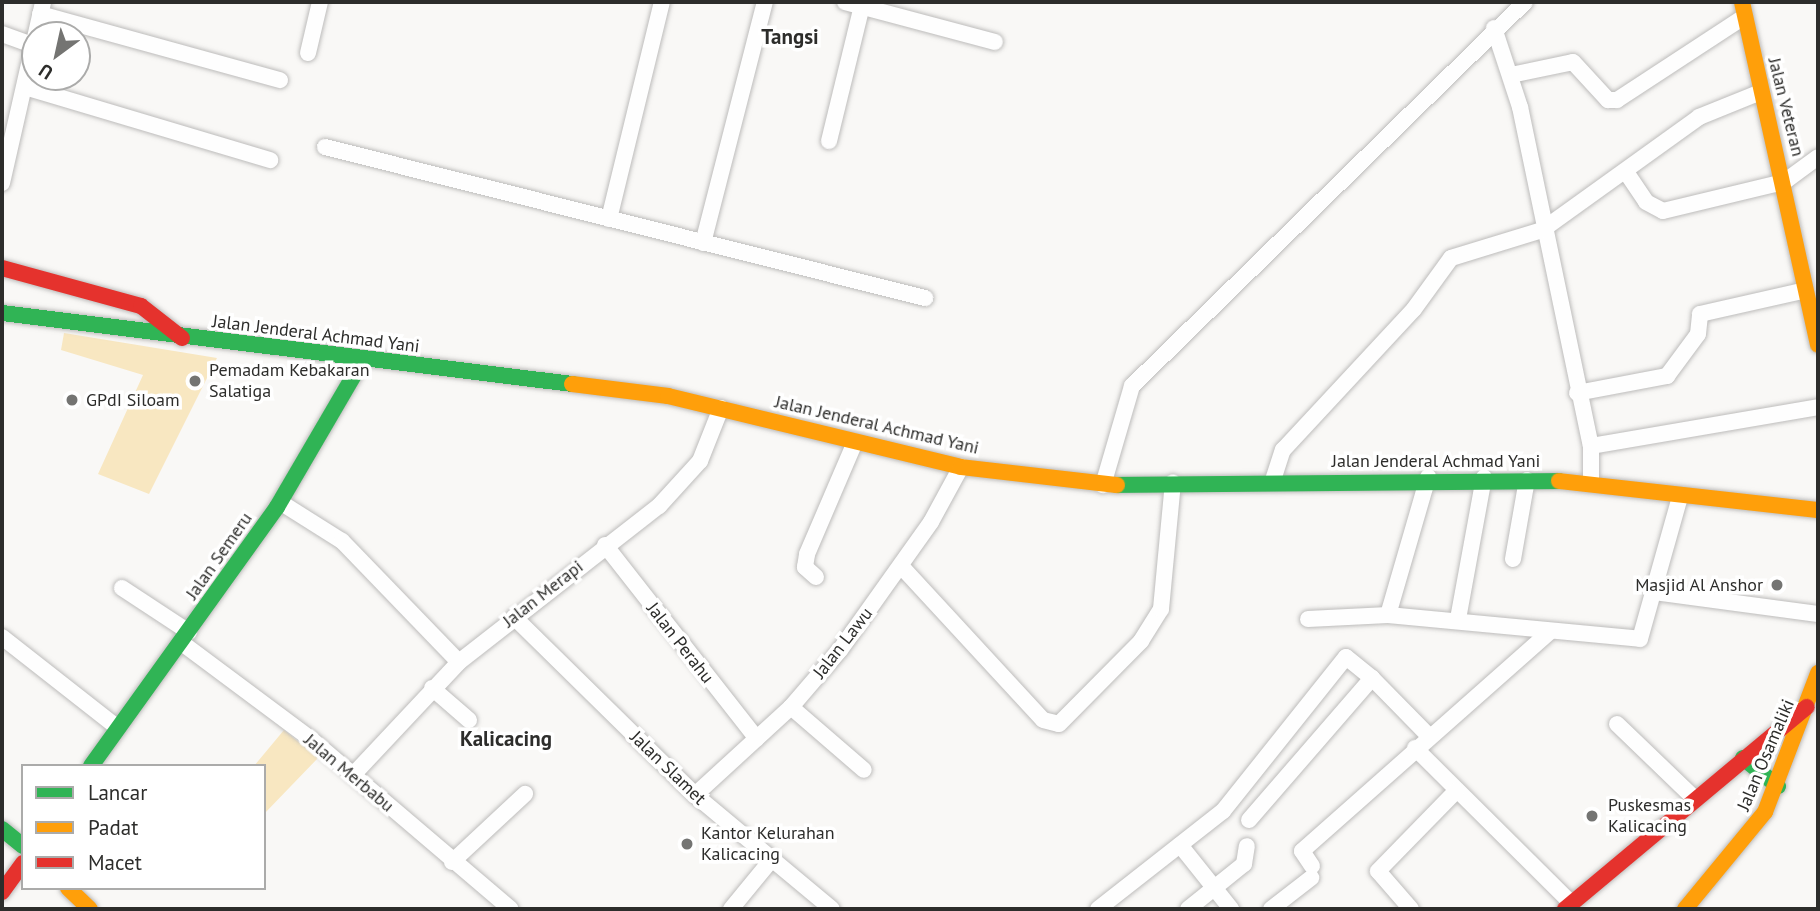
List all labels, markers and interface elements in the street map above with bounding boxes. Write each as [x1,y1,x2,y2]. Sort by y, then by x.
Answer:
north arrow [21,21,91,91]
district label: Tangsi [761,24,819,50]
street label: Jalan Veteran [1763,55,1809,159]
text: U [34,59,57,85]
street label: Jalan Jenderal Achmad Yani [211,310,421,358]
place label: Pemadam Kebakaran Salatiga [209,360,369,402]
marker: Pemadam Kebakaran Salatiga [187,373,203,389]
place label: GPdI Siloam [86,389,180,411]
street label: Jalan Jenderal Achmad Yani [772,391,982,459]
marker: GPdI Siloam [64,392,80,408]
street label: Jalan Jenderal Achmad Yani [1331,450,1541,472]
street label: Jalan Semeru [181,508,257,604]
street label: Jalan Merapi [499,556,587,632]
place label: Masjid Al Anshor [1634,574,1763,596]
marker: Masjid Al Anshor [1769,577,1785,593]
street label: Jalan Perahu [642,598,718,688]
street label: Jalan Lawu [809,603,877,683]
street label: Jalan Osamaliki [1733,696,1799,814]
district label: Kalicacing [460,726,552,752]
street label: Jalan Slamet [626,727,710,809]
street label: Jalan Merbabu [300,729,398,817]
legend [21,764,266,890]
text: Lancar [88,779,147,806]
place label: Puskesmas Kalicacing [1608,795,1691,838]
marker: Puskesmas Kalicacing [1582,806,1602,826]
text: Padat [88,814,138,841]
place label: Kantor Kelurahan Kalicacing [701,823,835,866]
marker: Kantor Kelurahan Kalicacing [679,836,695,852]
text: Macet [88,849,142,876]

